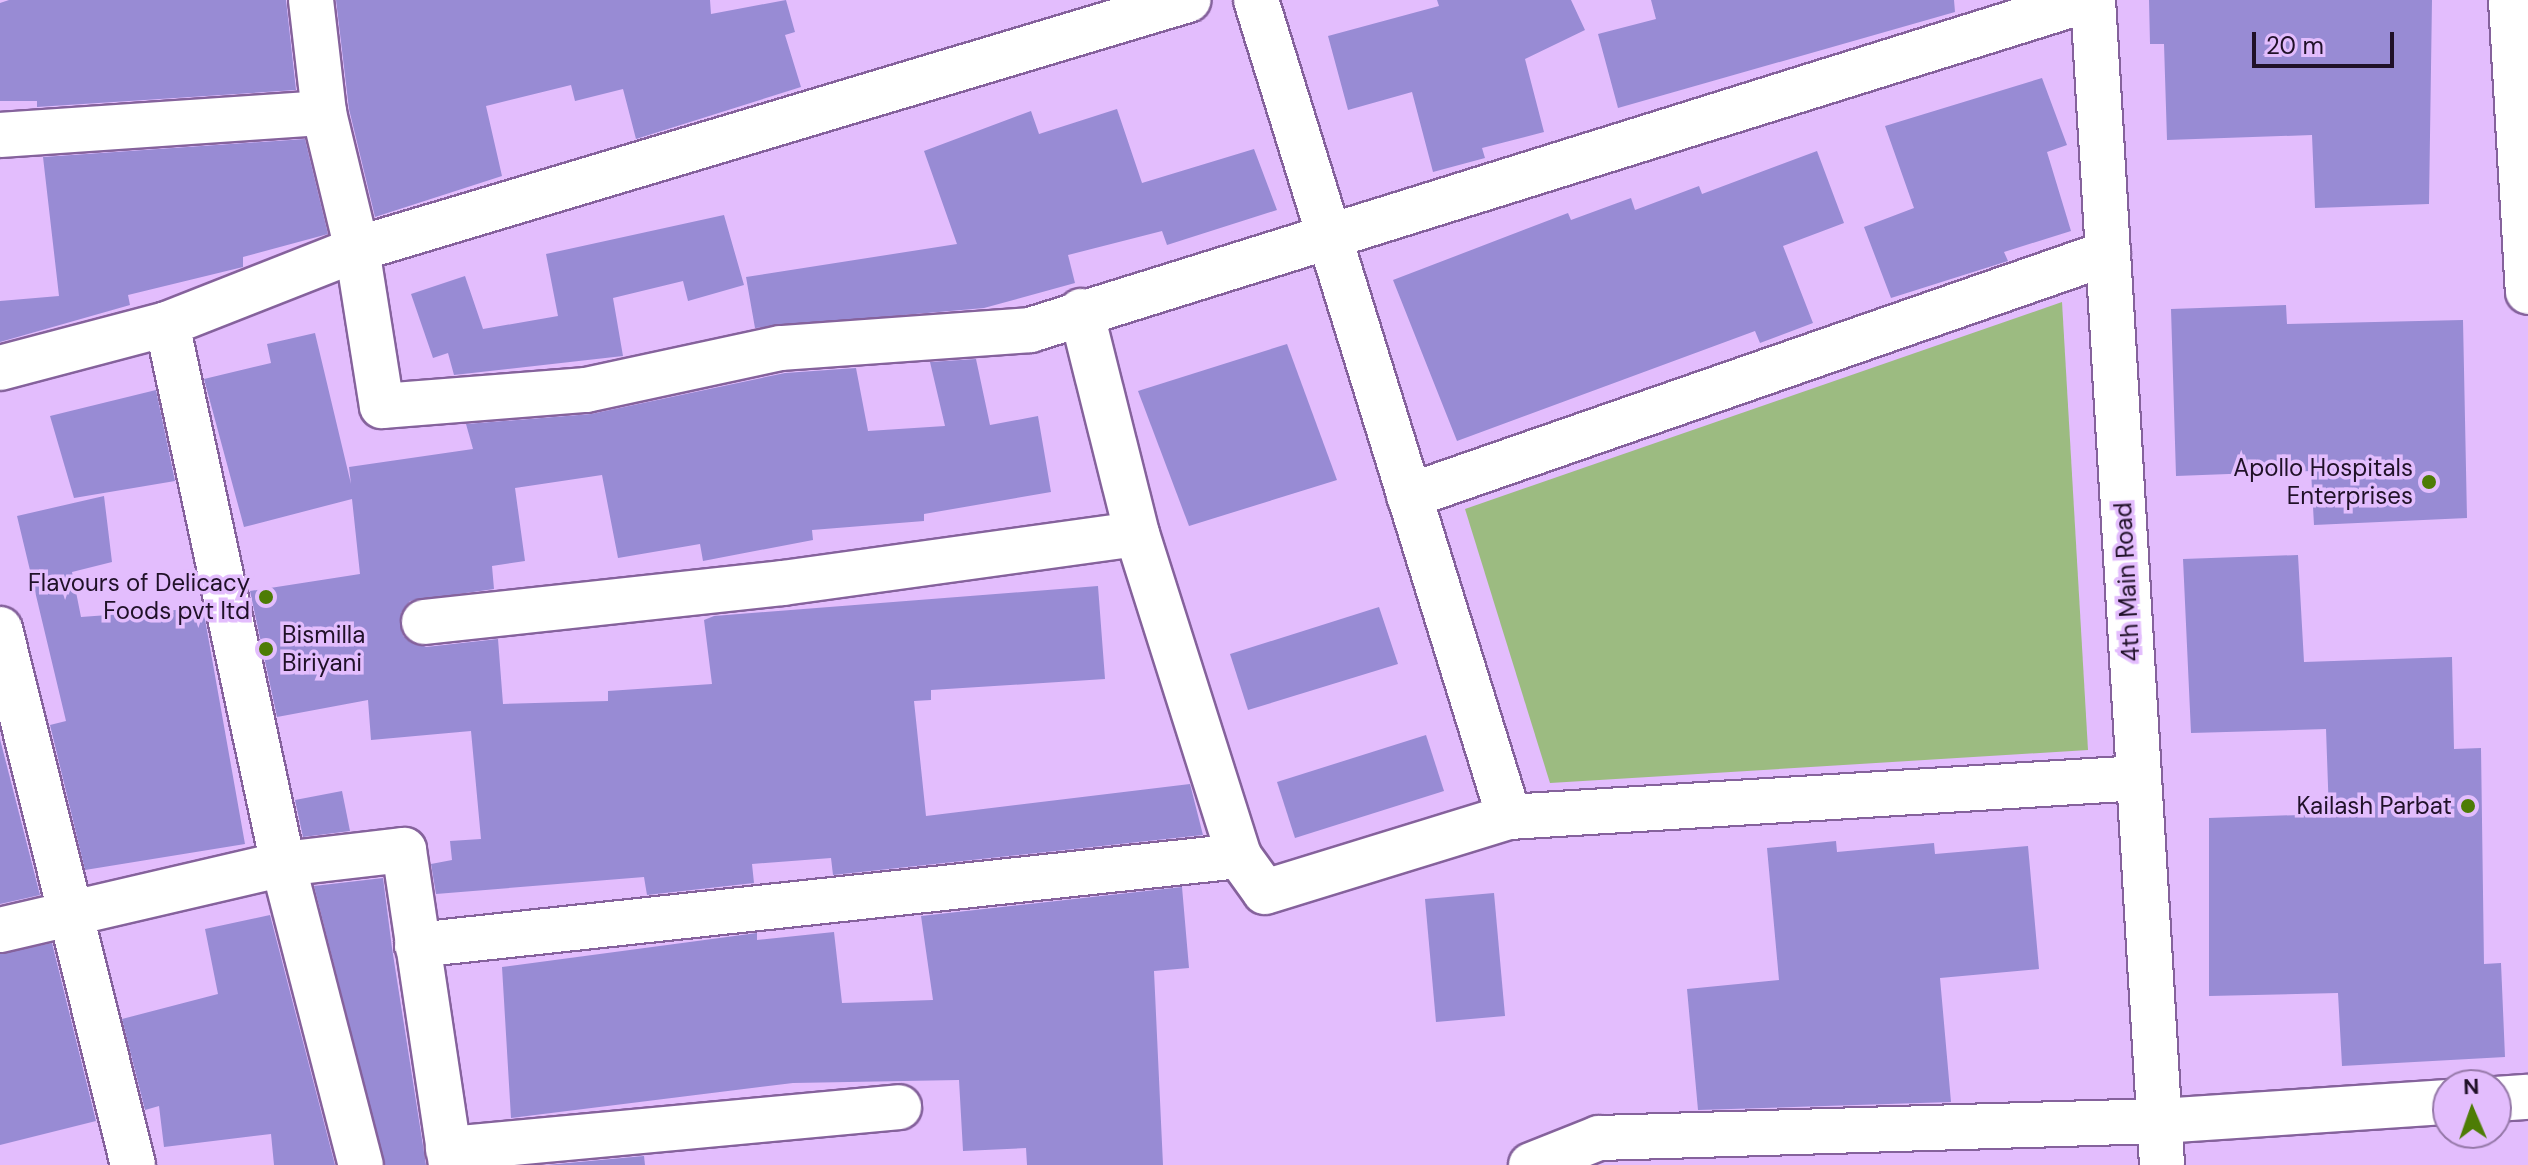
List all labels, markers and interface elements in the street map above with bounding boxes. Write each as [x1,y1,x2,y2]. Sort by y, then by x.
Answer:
scale bar [2256,16,2398,66]
text: 20 m [2266,30,2324,61]
place label: Apollo Hospitals Enterprises [2233,454,2413,510]
marker: Apollo Hospitals Enterprises [2420,473,2438,491]
street label: 4th Main Road [2108,502,2146,662]
place label: Flavours of Delicacy Foods pvt ltd [28,569,250,625]
marker: Flavours of Delicacy Foods pvt ltd [257,588,275,606]
place label: Bismilla Biriyani [282,621,365,677]
marker: Bismilla Biriyani [257,640,275,658]
place label: Kailash Parbat [2297,792,2452,820]
marker: Kailash Parbat [2459,797,2477,815]
north arrow [2432,1069,2512,1149]
text: N [2463,1072,2480,1101]

